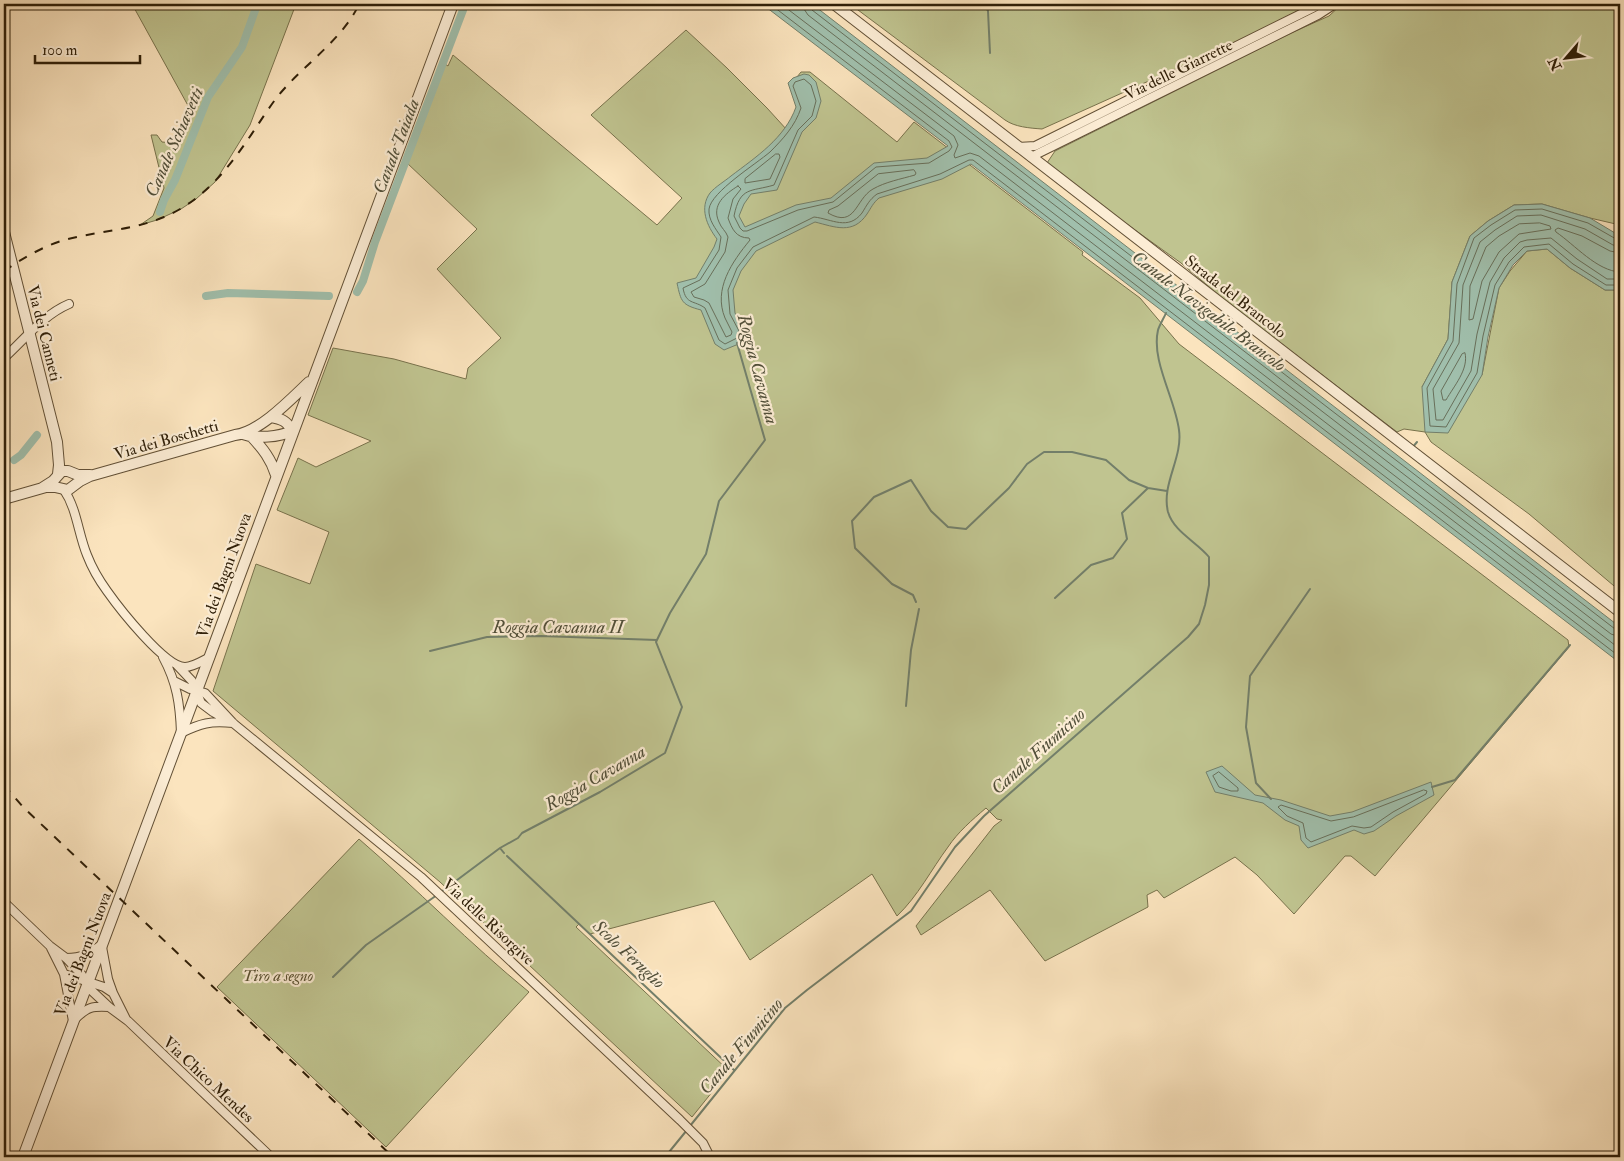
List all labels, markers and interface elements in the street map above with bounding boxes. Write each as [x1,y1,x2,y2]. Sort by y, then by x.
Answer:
scale bar [35,32,140,64]
north arrow [1542,32,1592,82]
street label: Via delle Giarrette [1121,35,1236,105]
text: 100 m [42,41,78,60]
text: N [1544,54,1566,74]
water label: Canale Schiavetti [140,84,209,201]
water label: Canale Taiada [368,96,425,197]
water label: Canale Navigabile Brancolo [1127,246,1290,377]
street label: Strada del Brancolo [1181,251,1290,343]
street label: Via dei Canneti [22,283,66,383]
water label: Roggia Cavanna [732,311,783,427]
street label: Via dei Boschetti [112,416,221,464]
street label: Via dei Bagni Nuova [192,510,256,641]
water label: Roggia Cavanna II [491,616,626,639]
water label: Canale Fiumicino [986,703,1090,800]
water label: Roggia Cavanna [540,740,650,817]
street label: Via delle Risorgive [438,874,539,970]
street label: Via dei Bagni Nuova [50,889,116,1019]
water label: Scolo Feruglio [587,914,670,994]
park label: Tiro a segno [243,966,313,986]
water label: Canale Fiumicino [694,993,788,1099]
street label: Via Chico Mendes [159,1032,258,1127]

